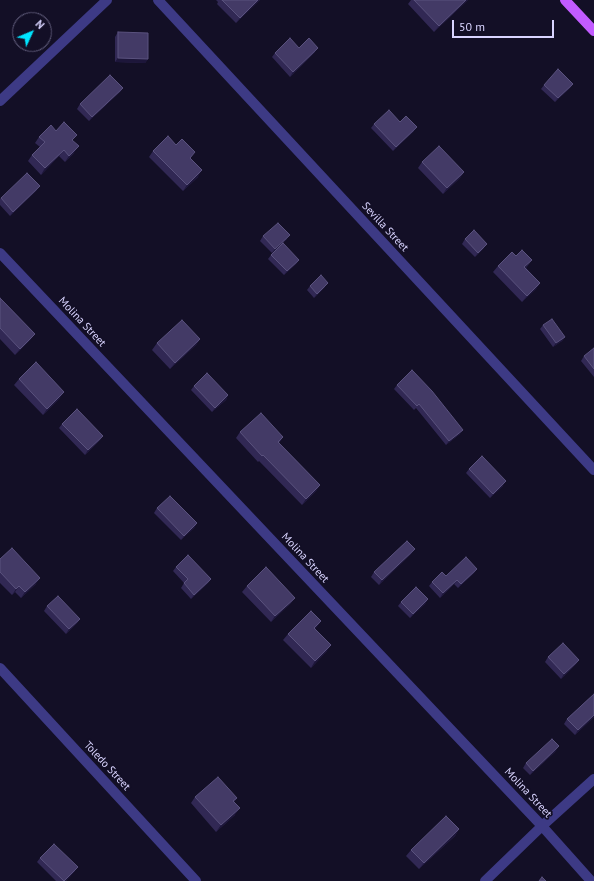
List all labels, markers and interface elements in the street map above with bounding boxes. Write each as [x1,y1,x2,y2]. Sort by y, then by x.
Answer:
north arrow [12,12,52,52]
scale bar [454,12,556,38]
text: N [32,17,47,32]
text: 50 m [459,19,485,34]
street label: Sevilla Street [359,200,411,254]
street label: Molina Street [56,294,108,350]
street label: Molina Street [279,530,331,586]
street label: Toledo Street [81,739,133,793]
street label: Molina Street [502,765,554,821]

